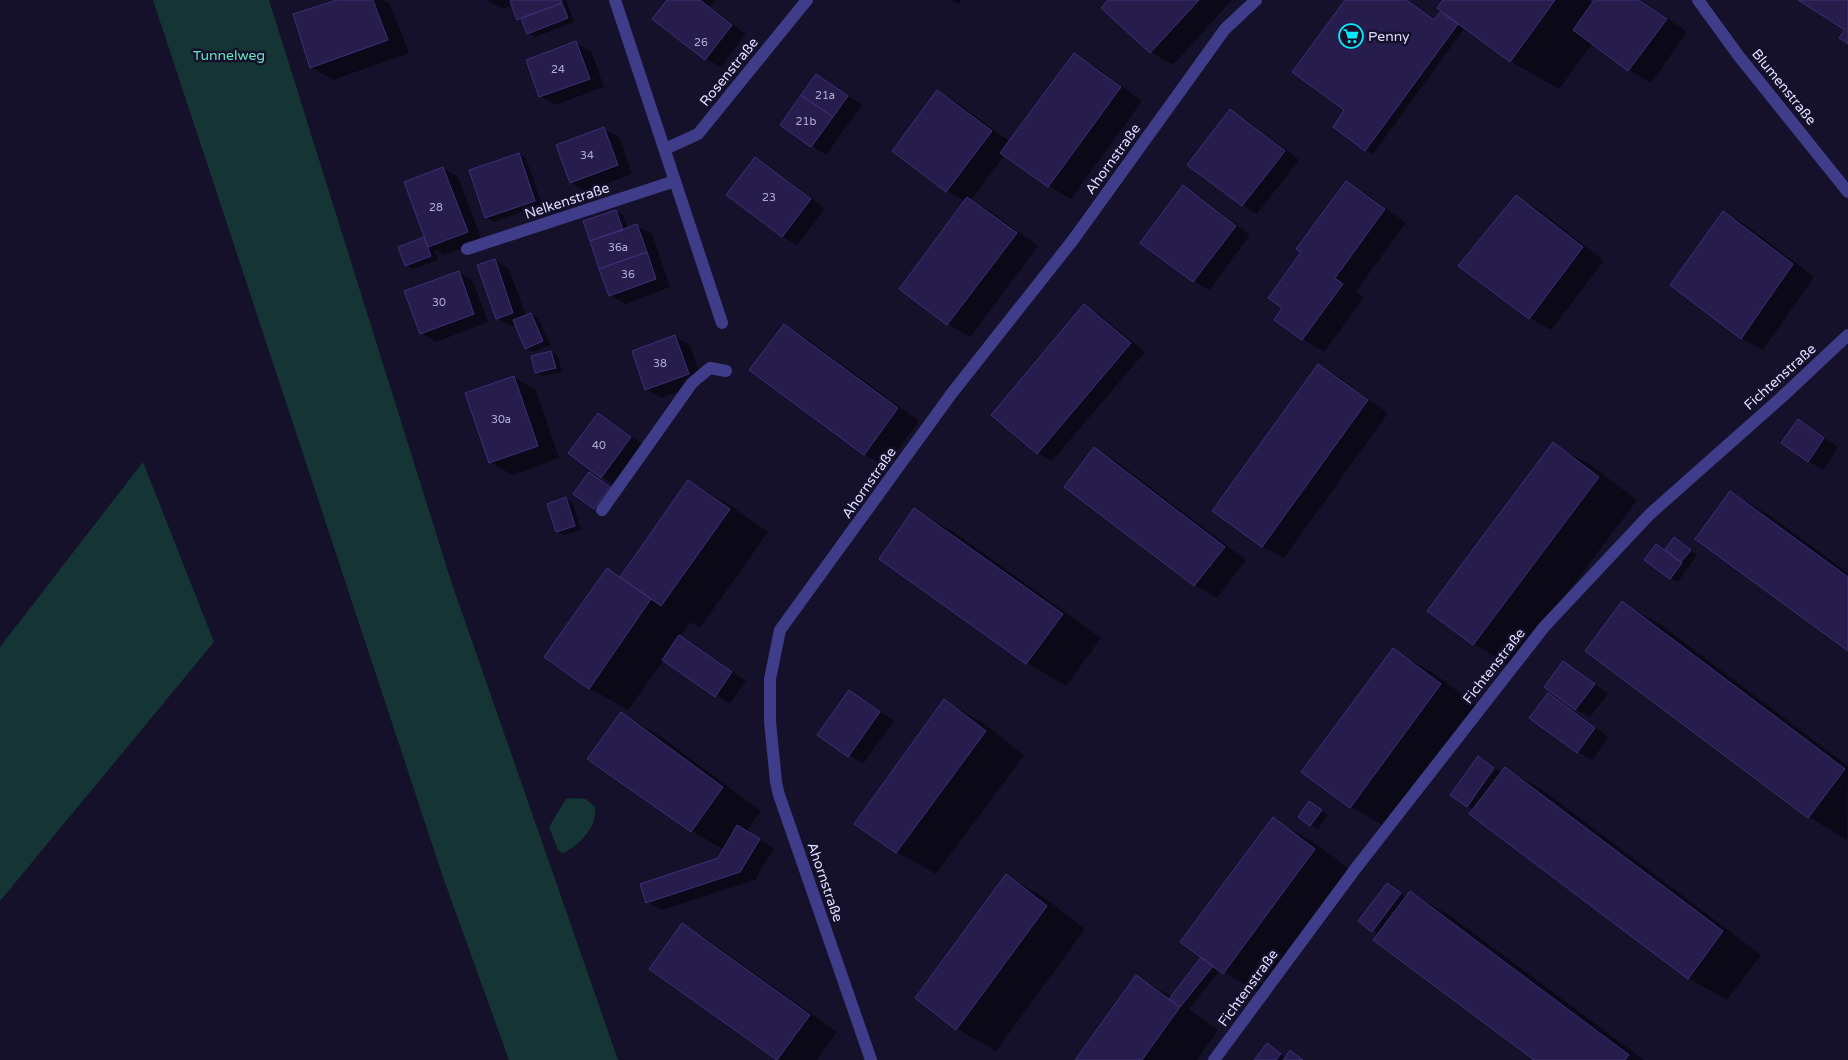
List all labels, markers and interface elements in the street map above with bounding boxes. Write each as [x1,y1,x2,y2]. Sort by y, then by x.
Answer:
supermarket icon: Penny [1338,23,1364,49]
place label: Penny [1368,28,1410,45]
street label: Rosenstraße [696,34,762,110]
house number: 26 [694,36,708,49]
street label: Blumenstraße [1748,46,1820,128]
park label: Tunnelweg [193,47,265,64]
house number: 24 [551,63,565,76]
house number: 21a [815,89,835,102]
house number: 21b [796,115,816,128]
street label: Ahornstraße [1082,120,1144,198]
house number: 34 [580,149,594,162]
street label: Nelkenstraße [522,179,612,223]
house number: 23 [762,191,776,204]
house number: 28 [429,201,443,214]
house number: 36a [608,241,628,254]
house number: 36 [621,268,635,281]
house number: 30 [432,296,446,309]
street label: Fichtenstraße [1740,340,1820,414]
house number: 38 [653,357,667,370]
house number: 30a [491,413,511,426]
house number: 40 [592,439,606,452]
street label: Ahornstraße [838,444,900,522]
street label: Fichtenstraße [1459,625,1529,707]
street label: Ahornstraße [803,840,847,924]
street label: Fichtenstraße [1214,946,1282,1030]

